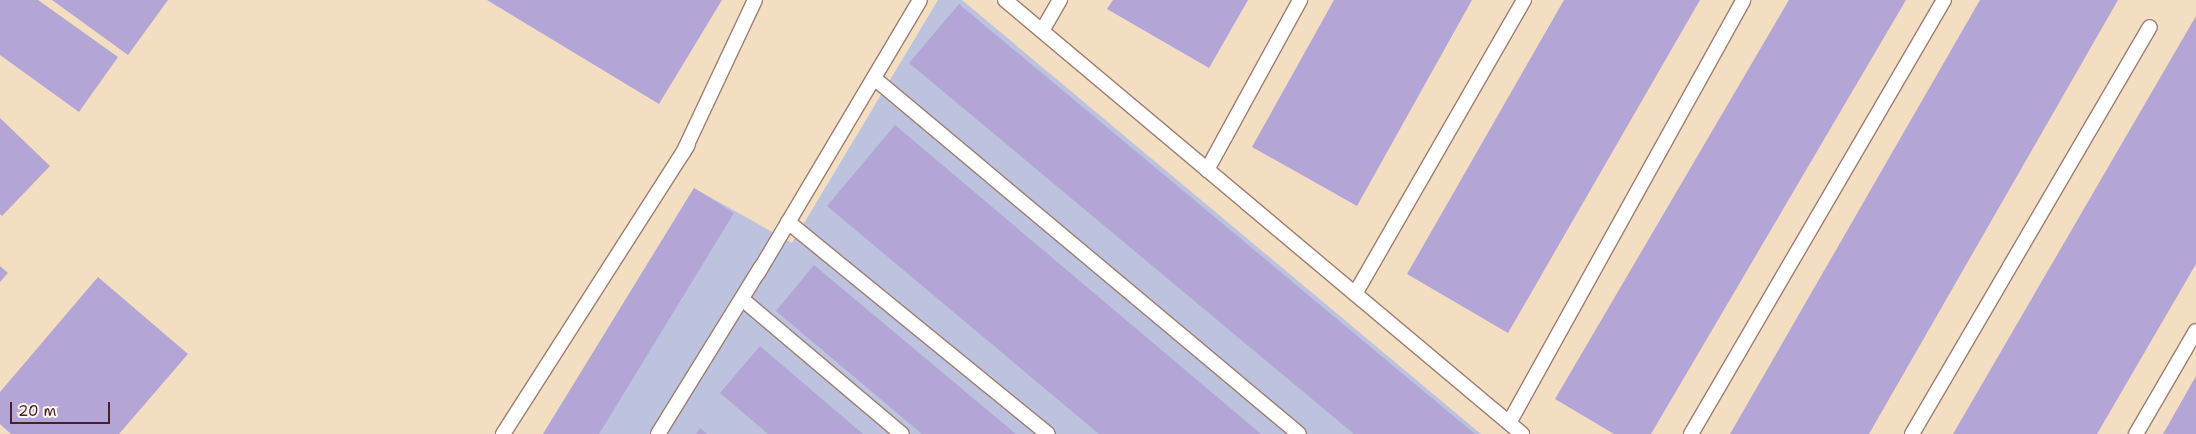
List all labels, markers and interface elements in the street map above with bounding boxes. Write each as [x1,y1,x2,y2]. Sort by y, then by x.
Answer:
scale bar [12,392,112,424]
text: 20 m [18,401,57,421]

